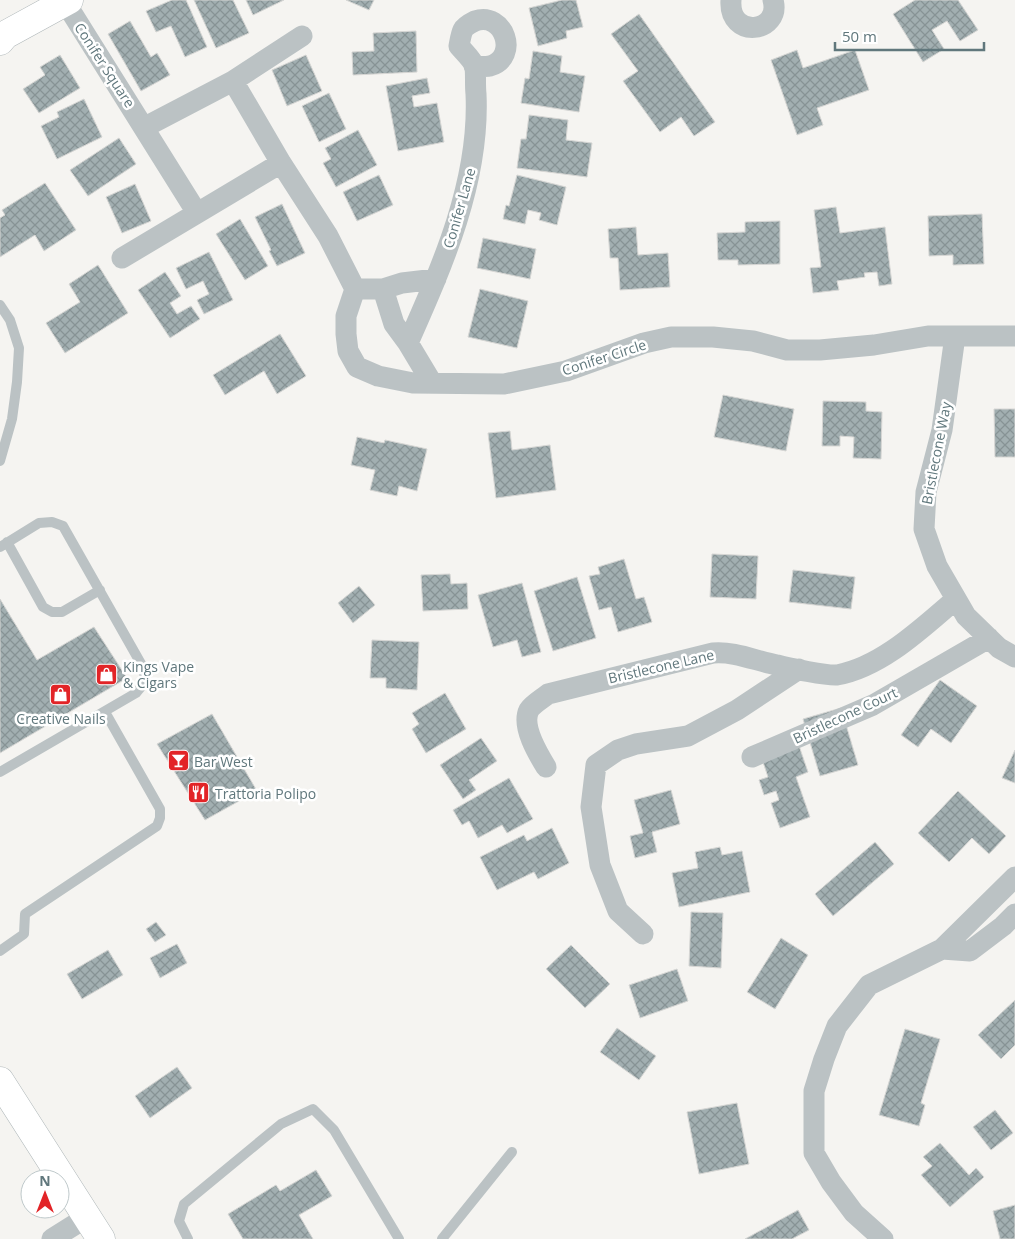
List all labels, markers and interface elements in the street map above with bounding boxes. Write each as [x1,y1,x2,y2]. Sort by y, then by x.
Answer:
street label: Conifer Square [70,19,140,111]
scale bar [835,20,984,52]
text: 50 m [842,26,877,46]
street label: Conifer Lane [438,165,480,250]
street label: Conifer Circle [559,334,649,380]
street label: Bristlecone Way [917,399,955,506]
street label: Bristlecone Lane [606,645,716,687]
place label: Kings Vape & Cigars [123,657,194,692]
shop icon: Kings Vape & Cigars [95,662,119,686]
street label: Bristlecone Court [790,682,900,748]
shop icon: Creative Nails [49,683,73,707]
place label: Creative Nails [16,709,106,728]
bar icon: Bar West [166,749,190,773]
place label: Bar West [194,752,253,771]
restaurant icon: Trattoria Polipo [187,781,211,805]
place label: Trattoria Polipo [215,784,316,803]
north arrow [20,1169,70,1219]
text: N [39,1171,51,1190]

